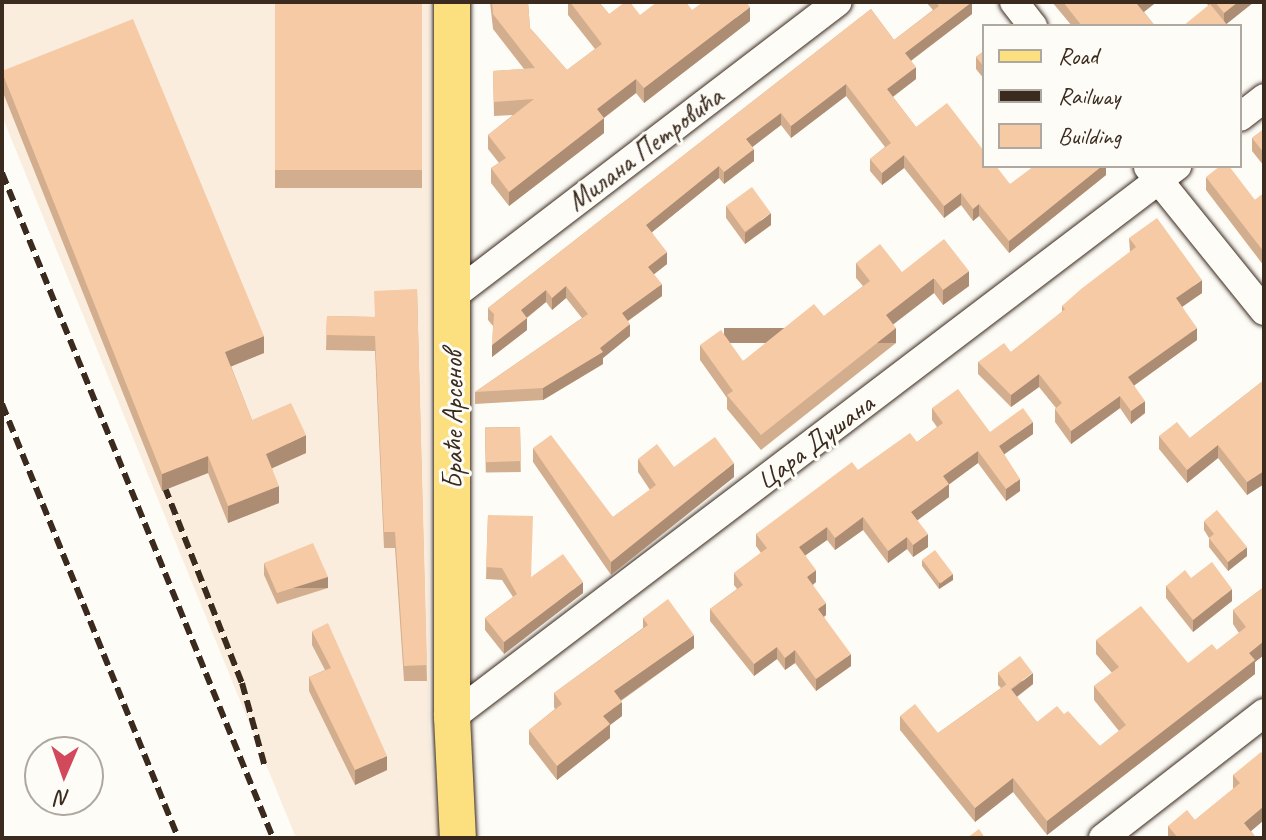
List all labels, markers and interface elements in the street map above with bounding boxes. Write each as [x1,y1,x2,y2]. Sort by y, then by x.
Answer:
legend [982,24,1242,168]
text: Road [1058,41,1098,71]
street label: Милана Петровића [561,80,729,218]
text: Railway [1058,81,1120,111]
text: Building [1058,121,1121,151]
street label: Браће Арсенов [436,351,470,489]
street label: Цара Душана [749,387,881,497]
north arrow [24,736,104,816]
text: N [56,784,71,812]

